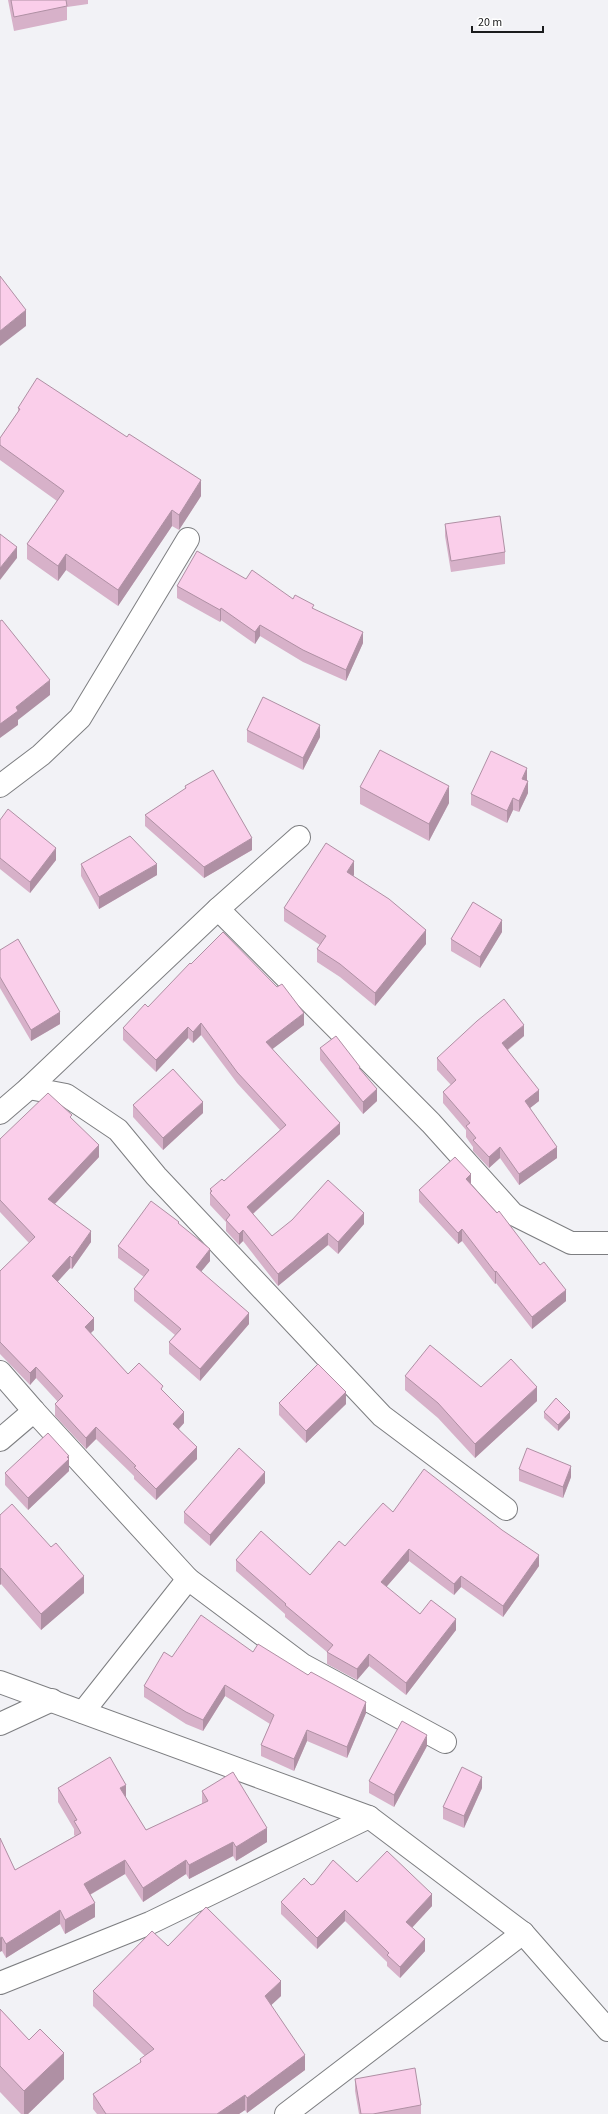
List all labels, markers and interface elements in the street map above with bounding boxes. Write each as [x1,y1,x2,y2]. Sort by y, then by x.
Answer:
scale bar [472,8,543,34]
text: 20 m [478,14,502,31]

